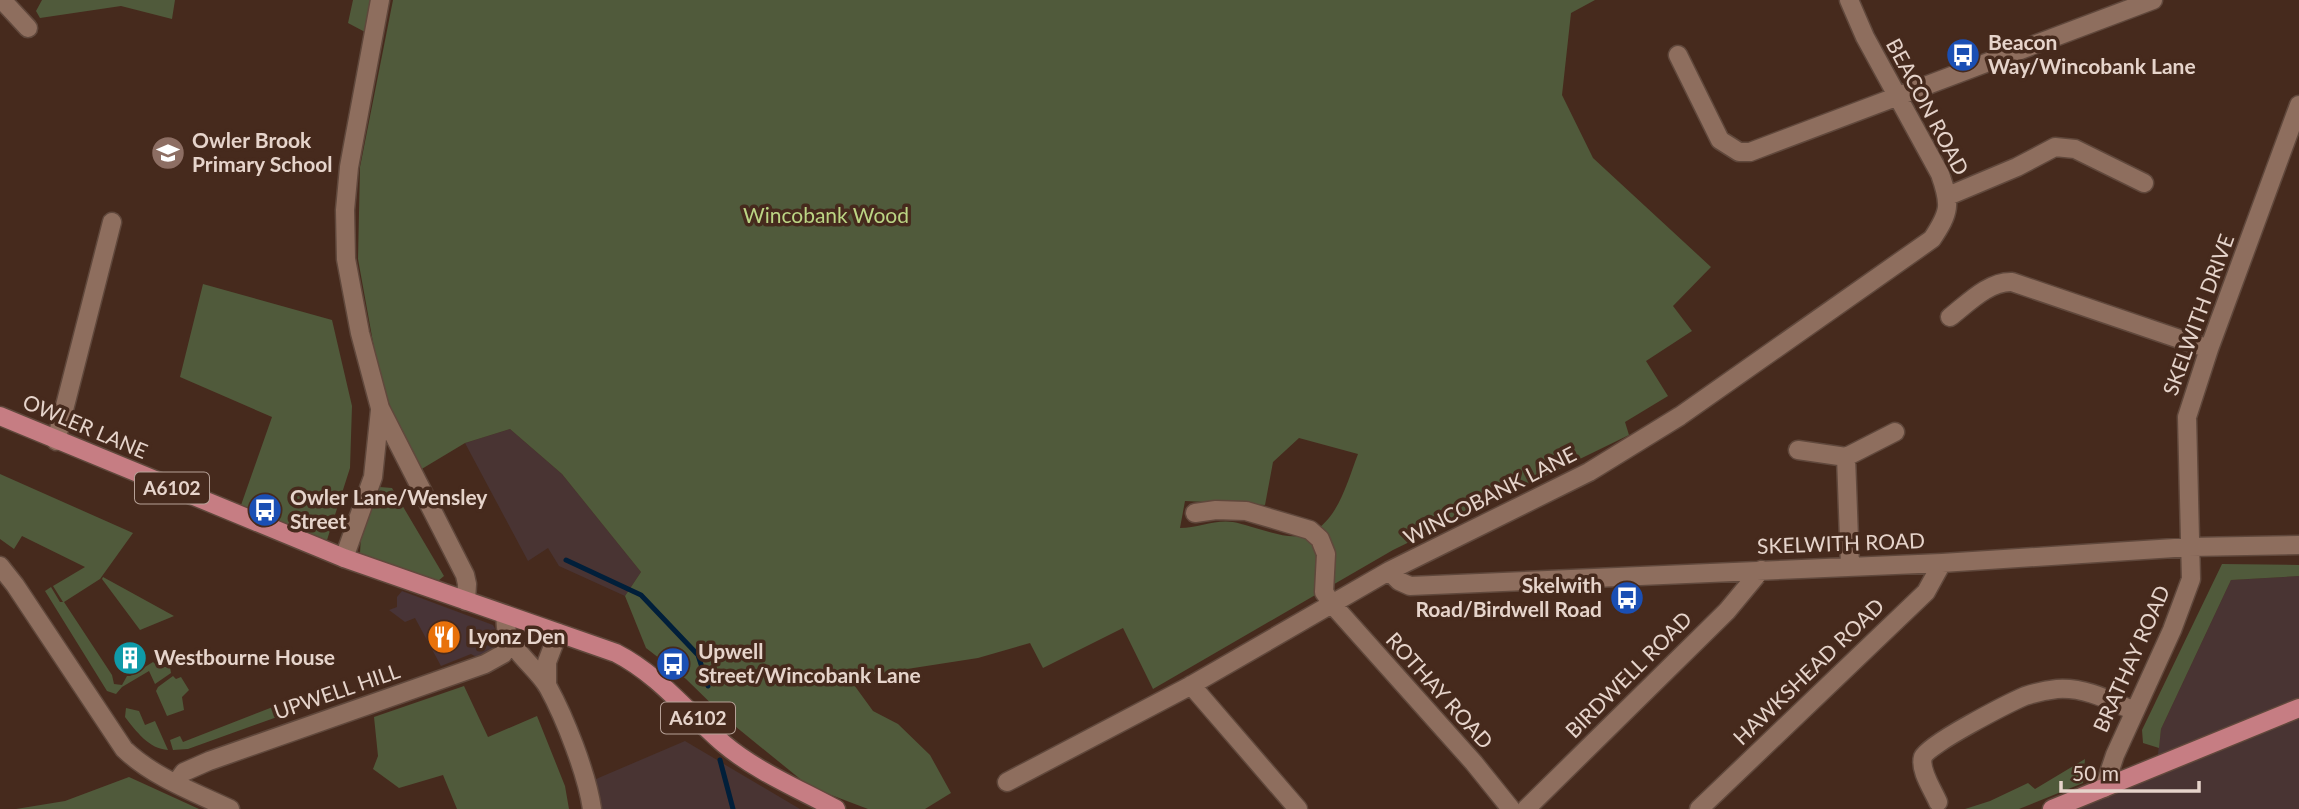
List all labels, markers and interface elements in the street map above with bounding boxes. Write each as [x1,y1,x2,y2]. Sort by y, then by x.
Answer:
place label: Beacon Way/Wincobank Lane [1988,29,2196,78]
street label: BEACON ROAD [1882,34,1975,179]
bus stop icon: Beacon Way/Wincobank Lane [1944,36,1982,74]
place label: Owler Brook Primary School [192,127,333,176]
school or university icon: Owler Brook Primary School [149,134,187,172]
park label: Wincobank Wood [743,202,909,227]
street label: SKELWITH DRIVE [2157,230,2238,398]
street label: OWLER LANE [20,388,152,463]
street label: WINCOBANK LANE [1399,440,1580,549]
road number: A6102 [135,472,209,503]
place label: Owler Lane/Wensley Street [290,484,488,533]
bus stop icon: Owler Lane/Wensley Street [246,491,284,529]
street label: SKELWITH ROAD [1757,527,1925,558]
place label: Skelwith Road/Birdwell Road [1415,572,1602,621]
bus stop icon: Skelwith Road/Birdwell Road [1608,579,1646,617]
street label: BRATHAY ROAD [2087,581,2174,736]
street label: HAWKSHEAD ROAD [1727,593,1888,749]
street label: BIRDWELL ROAD [1560,606,1696,742]
restaurant icon: Lyonz Den [425,618,463,656]
place label: Lyonz Den [468,623,565,648]
street label: ROTHAY ROAD [1381,627,1499,753]
place label: Upwell Street/Wincobank Lane [698,638,921,687]
building icon: Westbourne House [111,639,149,677]
place label: Westbourne House [154,644,335,669]
bus stop icon: Upwell Street/Wincobank Lane [654,645,692,683]
street label: UPWELL HILL [270,657,403,724]
road number: A6102 [661,702,735,734]
scale bar [2061,750,2199,794]
text: 50 m [2072,760,2119,785]

